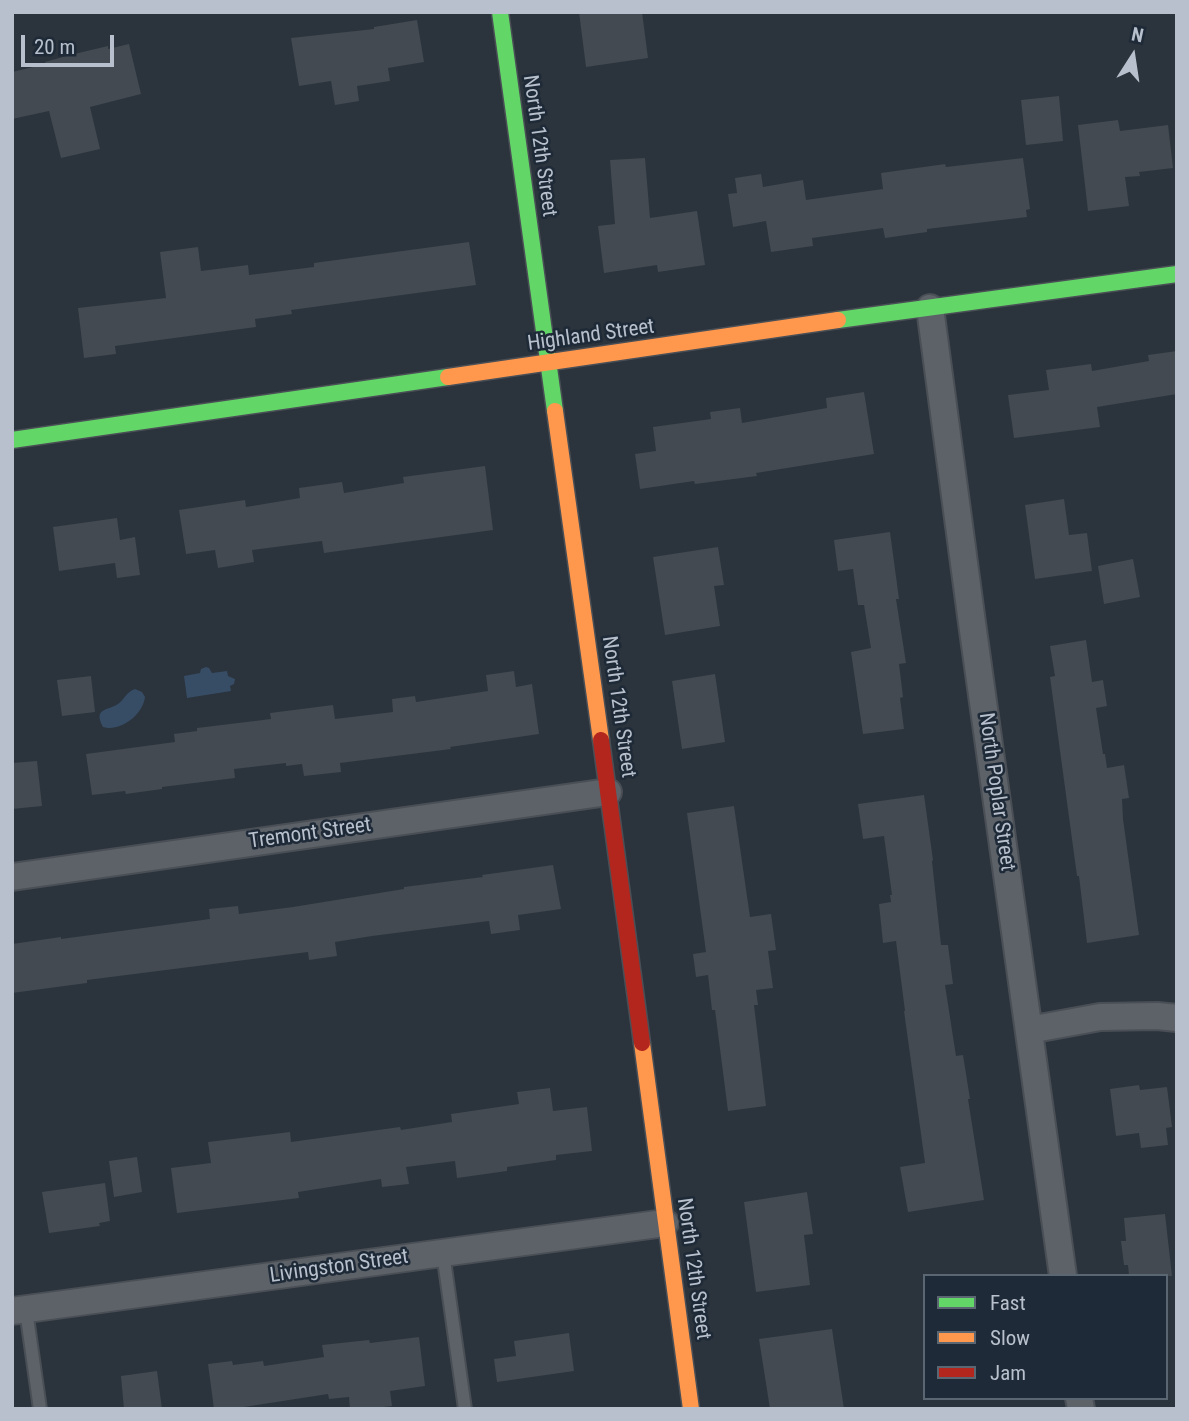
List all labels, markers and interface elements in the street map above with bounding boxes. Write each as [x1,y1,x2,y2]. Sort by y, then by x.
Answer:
scale bar [24,21,117,65]
north arrow [1098,21,1168,91]
text: N [1129,23,1146,47]
text: 20 m [34,35,75,59]
street label: North 12th Street [517,74,561,218]
street label: Highland Street [526,315,656,357]
street label: North 12th Street [596,635,640,779]
street label: North Poplar Street [972,711,1020,873]
street label: Tremont Street [247,813,373,855]
street label: North 12th Street [671,1197,715,1341]
street label: Livingston Street [268,1245,410,1289]
legend [923,1274,1168,1400]
text: Fast [990,1291,1026,1315]
text: Slow [990,1326,1030,1350]
text: Jam [990,1361,1026,1385]

